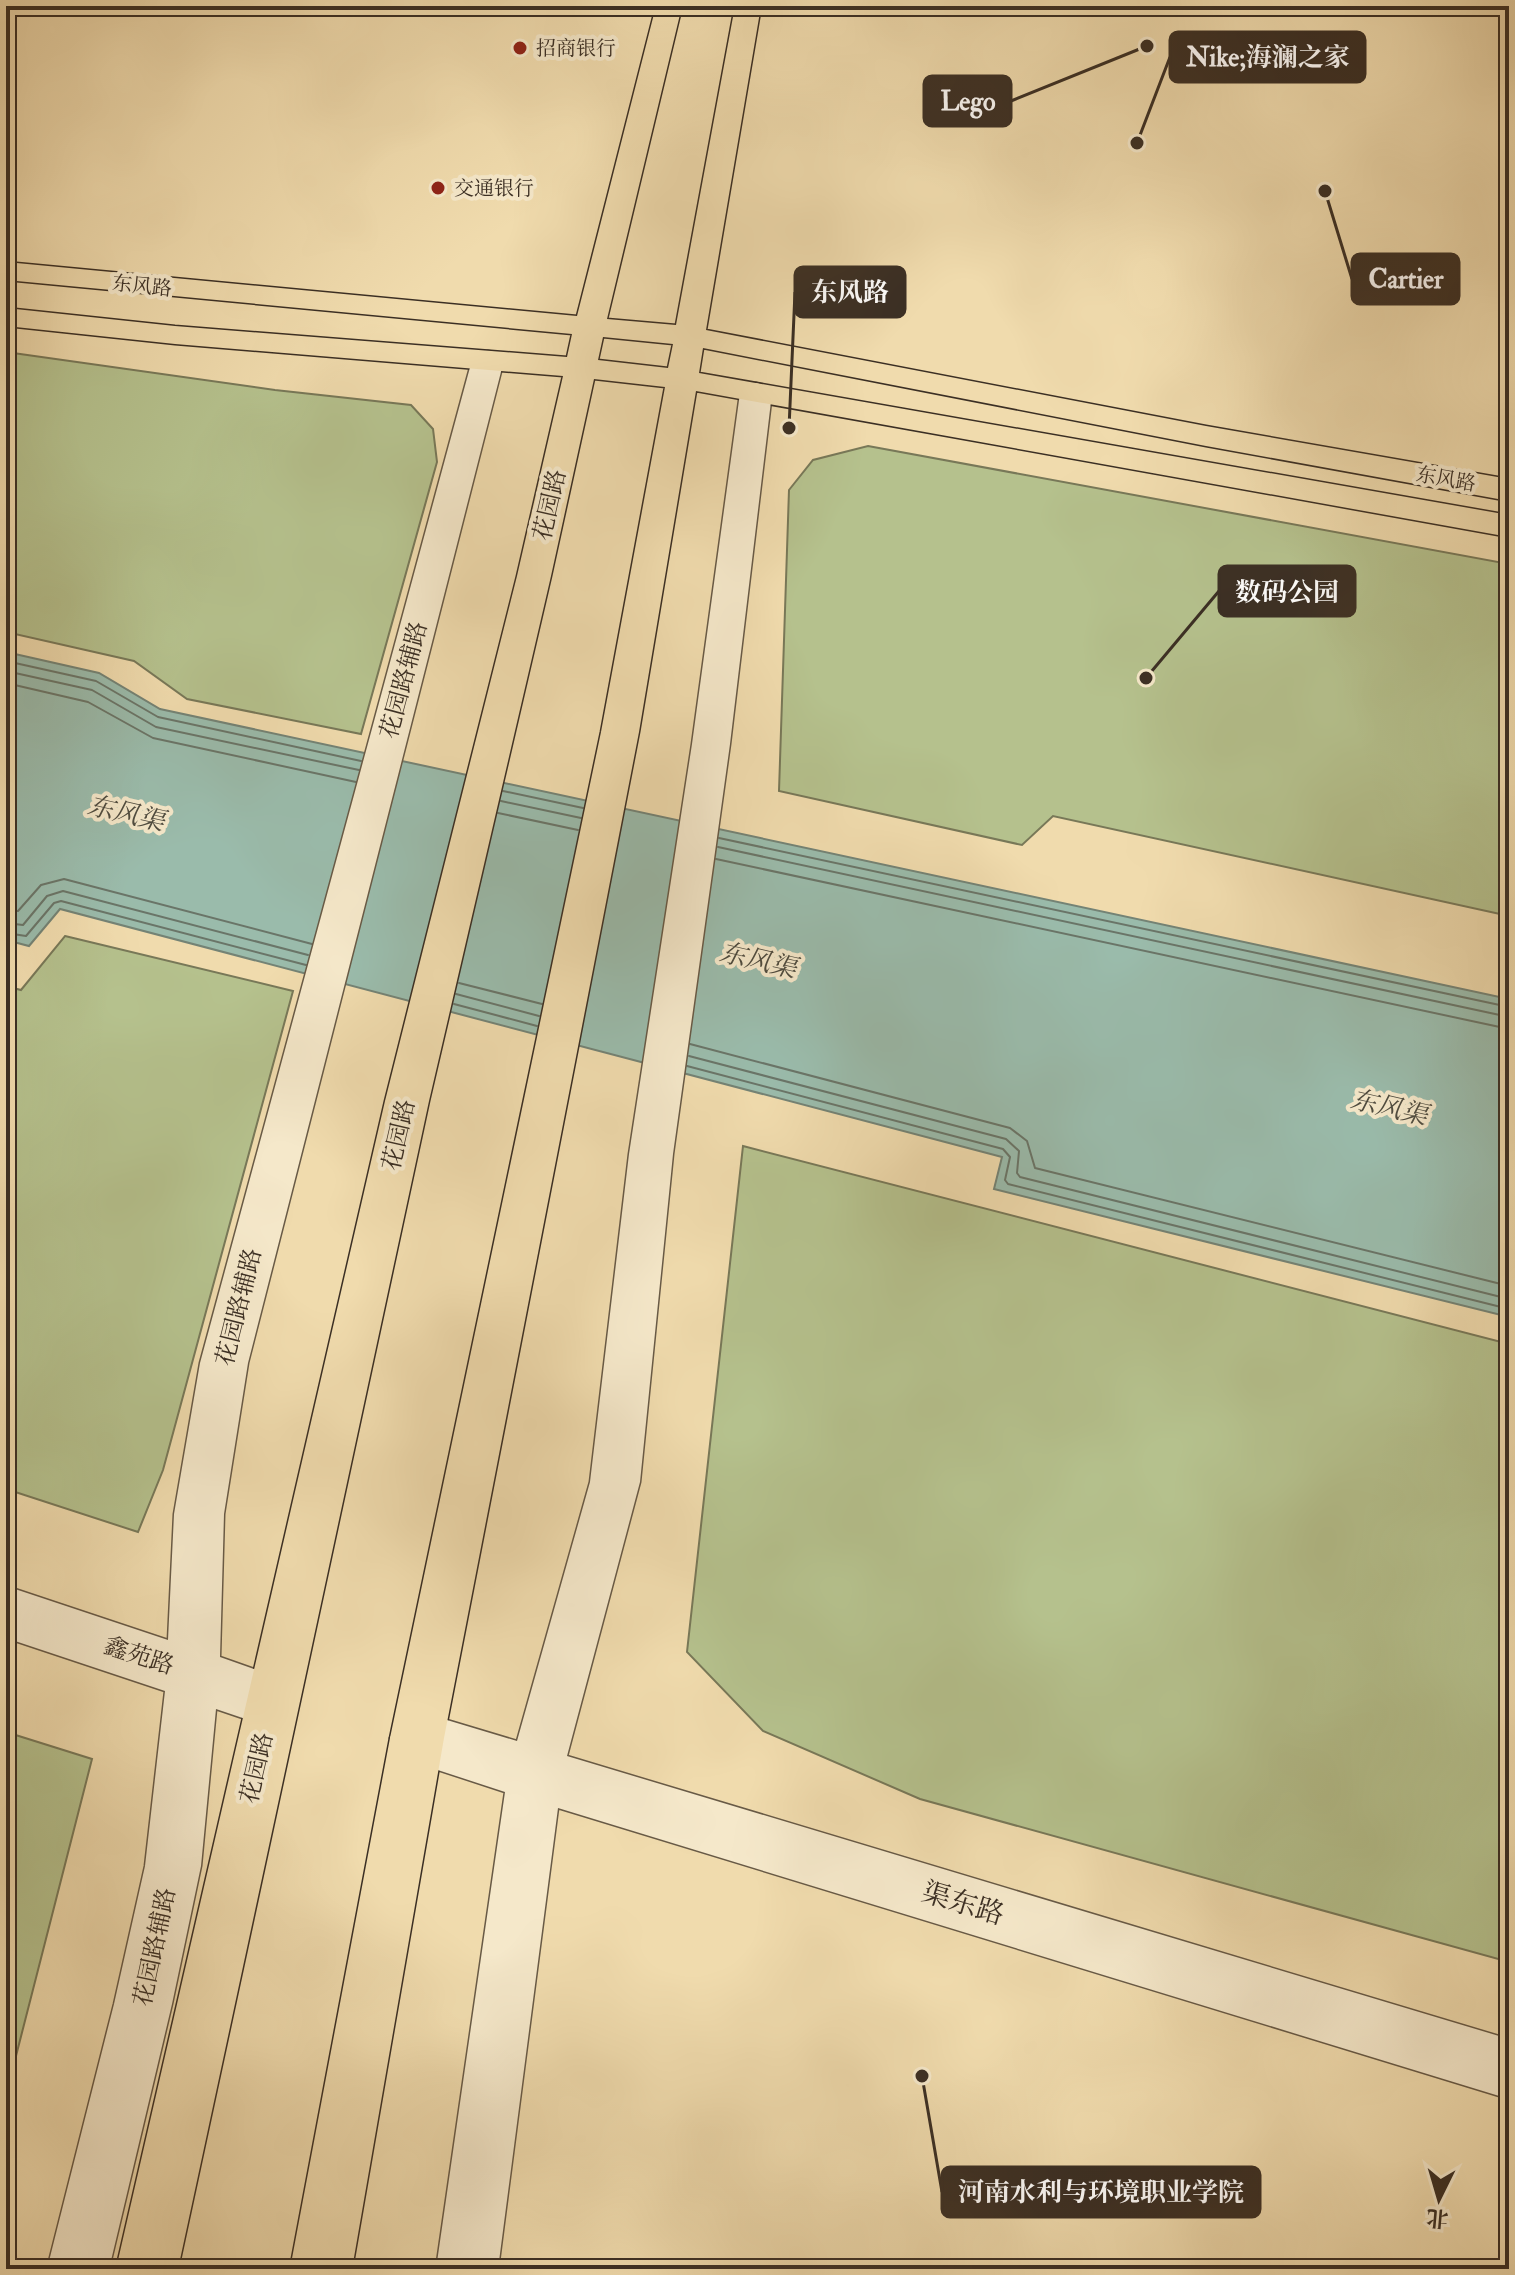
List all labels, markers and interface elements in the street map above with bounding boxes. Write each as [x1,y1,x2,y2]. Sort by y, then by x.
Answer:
callout: Nike;海澜之家 [1170,32,1365,82]
place label: 招商银行 [536,36,616,61]
marker: 招商银行 [511,39,529,57]
text: Nike;海澜之家 [1185,42,1350,74]
callout: Lego [924,76,1011,126]
text: Lego [940,86,996,119]
place label: 交通银行 [454,176,534,201]
marker: 交通银行 [429,179,447,197]
callout: Cartier [1352,254,1459,304]
text: Cartier [1368,264,1444,296]
callout: 东风路 [795,267,905,317]
street label: 东风路 [111,270,173,302]
text: 东风路 [811,277,889,309]
street label: 东风路 [1414,461,1478,497]
street label: 花园路 [527,466,573,544]
callout: 数码公园 [1219,566,1355,616]
text: 数码公园 [1235,577,1339,609]
street label: 花园路辅路 [373,618,435,742]
water label: 东风渠 [84,790,171,839]
water label: 东风渠 [716,937,803,986]
water label: 东风渠 [1347,1084,1434,1133]
street label: 花园路 [376,1096,422,1174]
street label: 花园路辅路 [209,1245,269,1369]
street label: 鑫苑路 [100,1630,178,1682]
street label: 花园路 [234,1729,280,1807]
street label: 渠东路 [918,1875,1008,1933]
street label: 花园路辅路 [127,1885,183,2009]
north arrow [1399,2159,1479,2239]
callout: 河南水利与环境职业学院 [942,2167,1260,2217]
text: 河南水利与环境职业学院 [958,2177,1244,2209]
text: 北 [1425,2203,1450,2233]

